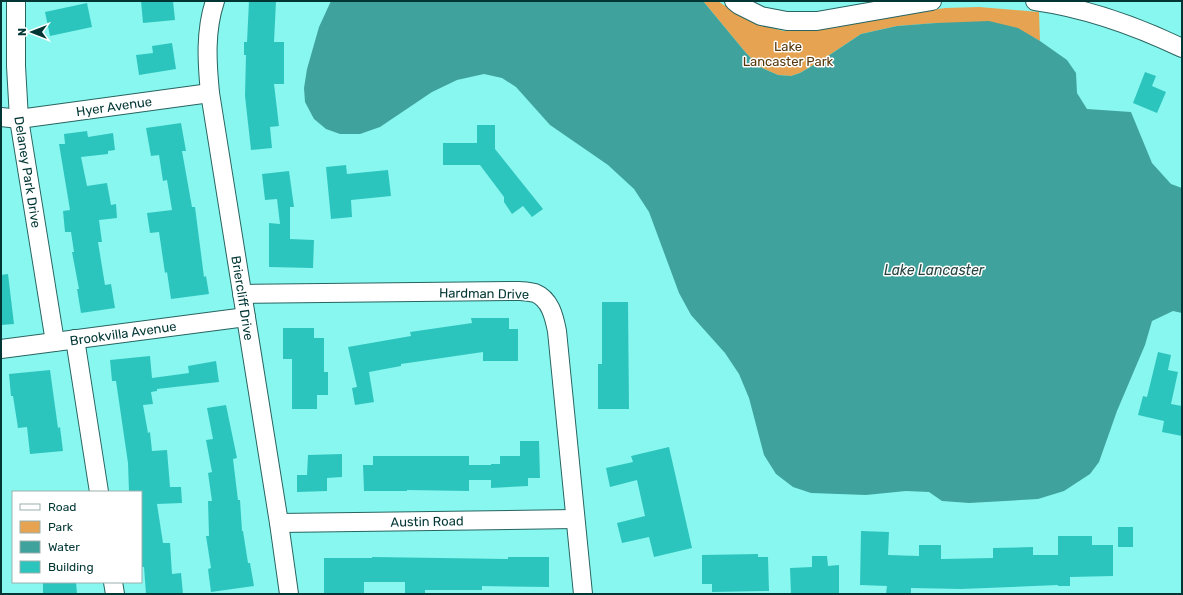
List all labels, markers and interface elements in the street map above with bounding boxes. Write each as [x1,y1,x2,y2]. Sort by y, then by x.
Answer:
north arrow [12,12,52,52]
text: N [16,28,29,36]
park label: Lake Lancaster Park [743,39,834,69]
street label: Hyer Avenue [75,94,153,119]
street label: Delaney Park Drive [11,115,44,229]
street label: Briercliff Drive [228,255,257,341]
water label: Lake Lancaster [884,262,985,279]
street label: Hardman Drive [439,285,529,302]
street label: Brookvilla Avenue [69,319,177,348]
legend [12,491,142,583]
text: Road [48,500,76,514]
street label: Austin Road [390,513,464,530]
text: Park [48,520,74,534]
text: Water [48,540,80,554]
text: Building [48,560,94,574]

